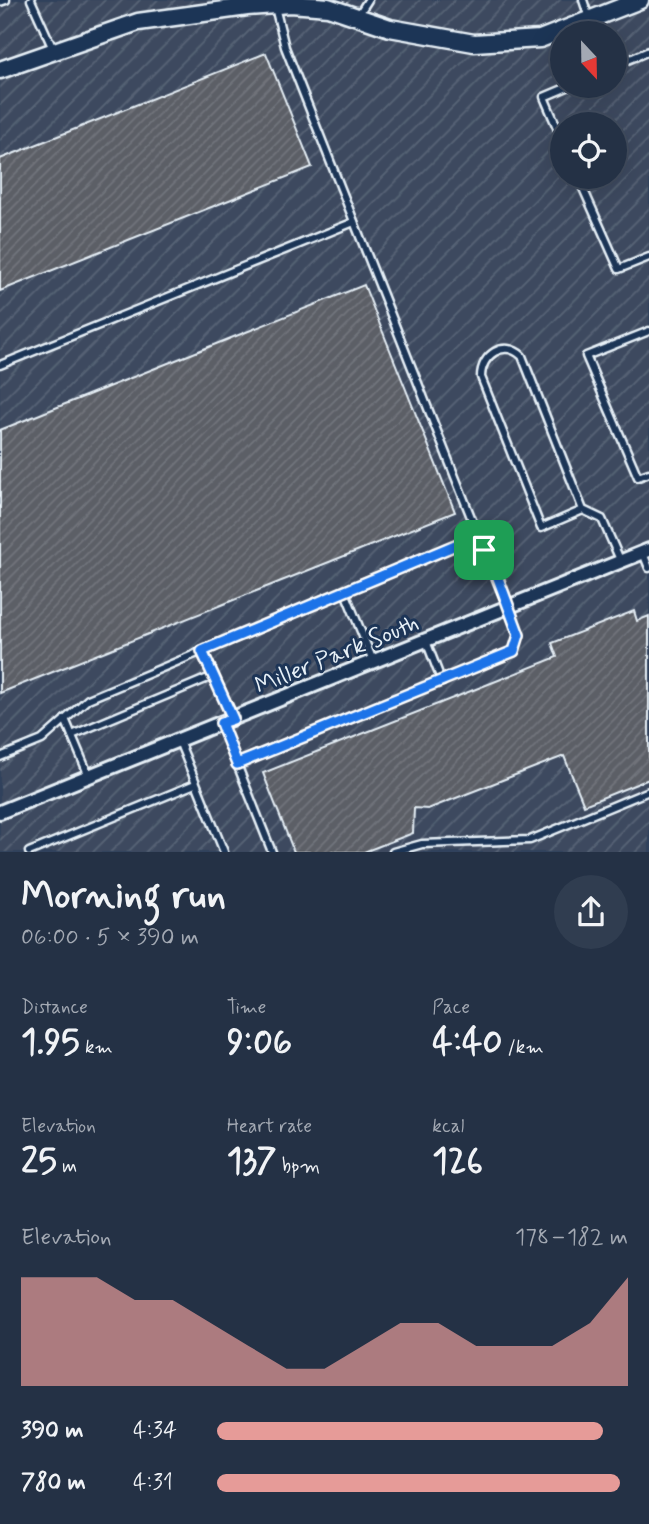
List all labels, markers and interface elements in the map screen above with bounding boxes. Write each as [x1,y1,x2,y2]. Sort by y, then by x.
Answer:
north arrow [550,21,626,98]
map controls [550,21,627,189]
button: locate [550,112,627,189]
pin [454,520,514,580]
icon: arrive [465,531,503,569]
street label: Miller Park South [250,608,424,702]
text: Morning run [21,872,226,921]
button: share [554,875,628,949]
text: 06:00 · 5 × 390 m [21,923,199,953]
text: Distance [21,995,88,1020]
text: Time [227,995,266,1020]
text: Pace [432,995,470,1020]
text: 1.95 [21,1020,80,1066]
text: 9:06 [227,1020,292,1066]
text: 4:40 [432,1020,502,1066]
text: km [80,1035,113,1060]
text: /km [502,1035,544,1060]
text: Elevation [21,1114,96,1139]
text: Heart rate [227,1114,312,1139]
text: kcal [432,1114,464,1139]
text: 25 [21,1139,57,1185]
text: 137 [227,1139,277,1185]
text: 126 [432,1139,483,1185]
text: m [57,1154,77,1179]
text: bpm [277,1154,320,1179]
text: Elevation [21,1223,112,1253]
text: 178–182 m [515,1223,628,1253]
text: 390 m [21,1416,83,1446]
text: 4:34 [133,1416,177,1446]
text: 780 m [21,1468,86,1498]
text: 4:31 [133,1468,173,1498]

